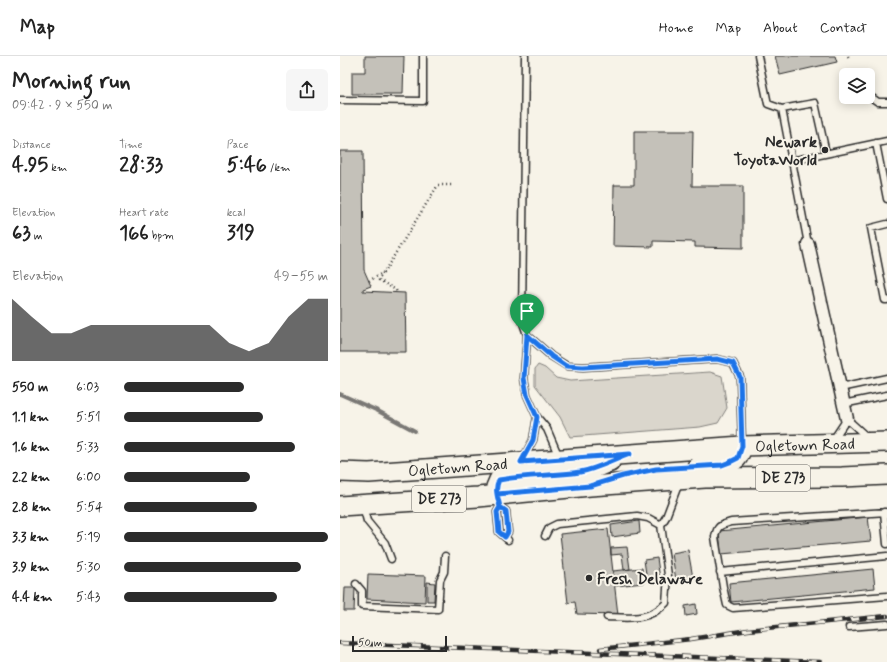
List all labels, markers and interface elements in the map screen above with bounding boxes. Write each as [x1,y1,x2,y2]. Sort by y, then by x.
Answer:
text: Map [20,15,55,40]
text: Home [659,19,693,37]
text: Map [715,19,741,37]
text: About [763,19,798,37]
text: Contact [820,19,867,37]
text: Morning run [12,68,131,96]
map controls [839,68,875,104]
button: layers [839,68,875,104]
button: share [286,69,328,111]
text: 09:42 · 9 × 550 m [12,97,113,114]
place label: Newark ToyotaWorld [734,132,817,171]
text: Distance [12,138,51,152]
text: Time [119,138,142,152]
text: Pace [227,138,249,152]
marker: Newark ToyotaWorld [820,145,830,155]
text: 4.95 [12,152,48,179]
text: 28:33 [119,152,163,179]
text: 5:46 [227,152,267,179]
text: km [48,161,67,175]
text: /km [267,161,291,175]
text: Elevation [12,206,55,220]
text: Heart rate [119,206,169,220]
text: kcal [227,206,245,220]
text: 63 [12,220,31,247]
text: 166 [119,220,149,247]
text: 319 [227,220,255,247]
text: m [31,229,42,243]
text: bpm [149,229,174,243]
text: Elevation [12,268,63,285]
text: 49–55 m [274,268,328,285]
pin [510,294,544,335]
icon: arrive [516,300,538,322]
text: 550 m [12,379,48,396]
text: 6:03 [76,379,99,396]
text: 1.1 km [12,409,49,426]
text: 5:51 [76,409,101,426]
street label: Ogletown Road [755,434,855,458]
text: 1.6 km [12,439,50,456]
text: 5:33 [76,439,99,456]
street label: Ogletown Road [407,454,508,482]
road number: DE 273 [756,465,810,491]
text: 2.2 km [12,469,50,486]
text: 6:00 [76,469,101,486]
road number: DE 273 [412,486,466,512]
text: 2.8 km [12,499,51,516]
text: 5:54 [76,499,103,516]
text: 3.3 km [12,529,49,546]
text: 5:19 [76,529,101,546]
text: 3.9 km [12,559,49,576]
text: 5:30 [76,559,101,576]
place label: Fresh Delaware [597,569,703,590]
marker: Fresh Delaware [584,573,594,583]
text: 4.4 km [12,589,52,606]
text: 5:43 [76,589,100,606]
scale bar [352,634,447,653]
text: 50 m [358,636,383,650]

